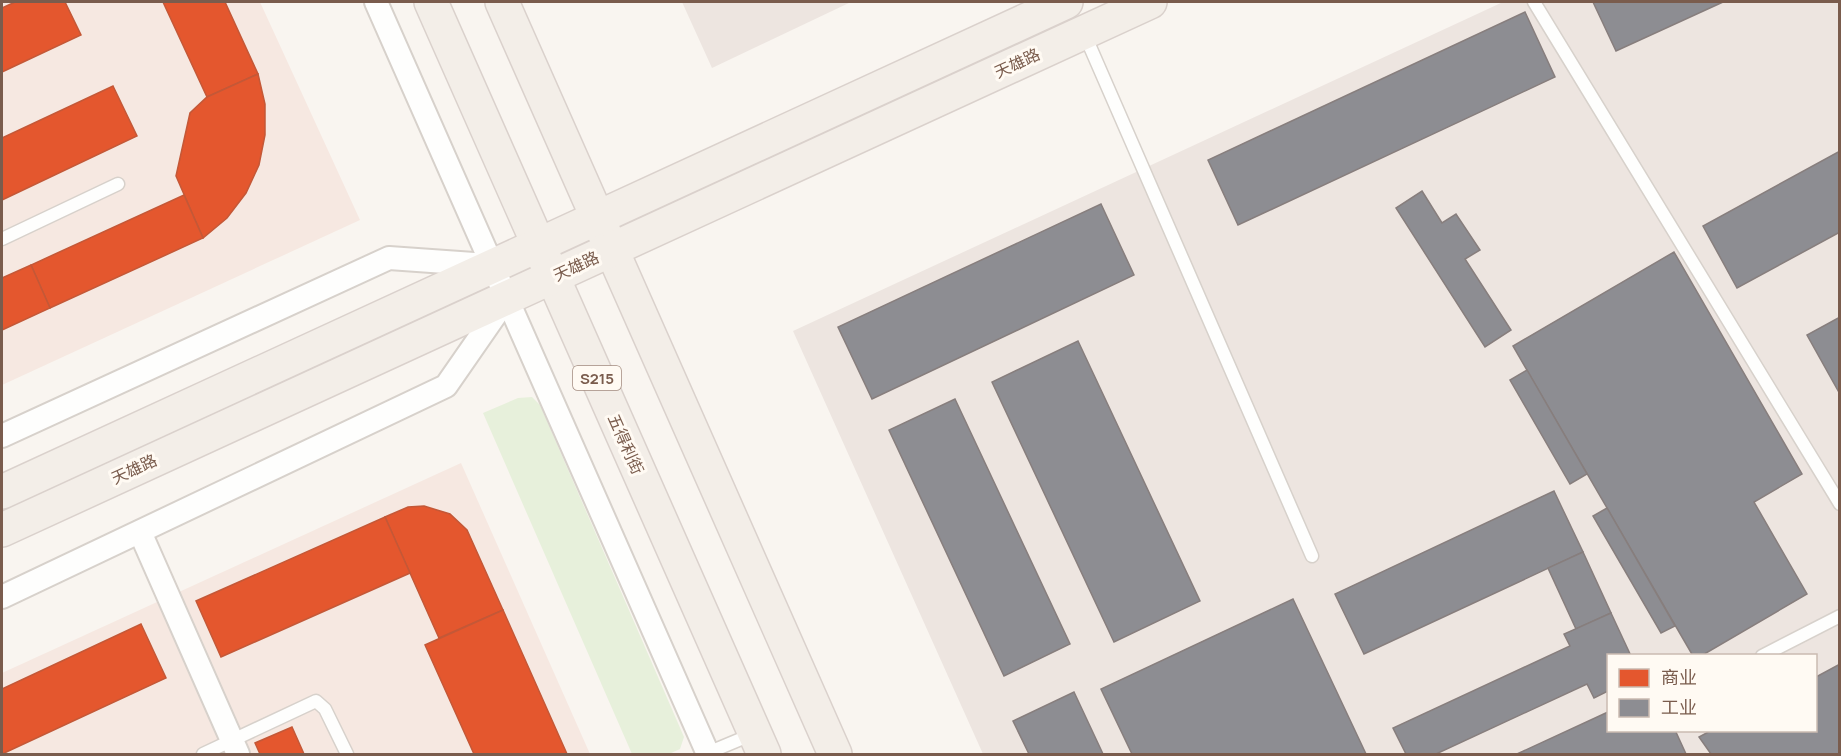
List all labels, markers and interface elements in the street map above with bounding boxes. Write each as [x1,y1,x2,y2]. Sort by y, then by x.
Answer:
street label: 天雄路 [991,43,1043,83]
street label: 天雄路 [550,246,602,286]
road number: S215 [573,366,621,390]
street label: 五得利街 [603,410,649,478]
street label: 天雄路 [108,449,160,489]
legend [1607,654,1817,732]
text: 商业 [1661,665,1697,689]
text: 工业 [1661,695,1697,719]

